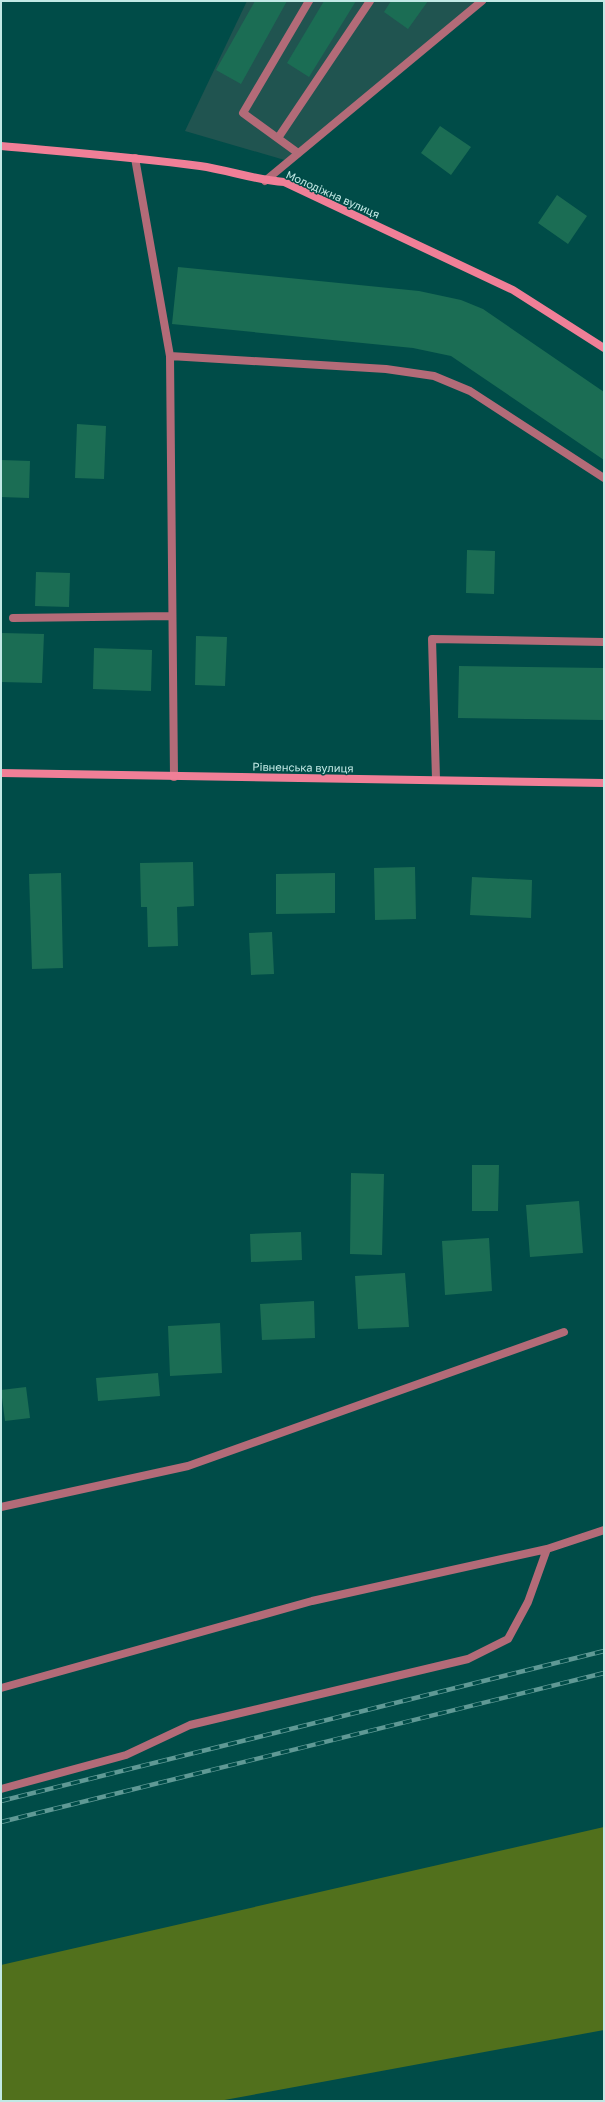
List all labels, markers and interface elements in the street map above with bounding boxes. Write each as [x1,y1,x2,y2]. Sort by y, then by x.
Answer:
street label: Молодіжна вулиця [284,167,382,221]
street label: Рівненська вулиця [252,760,354,774]

